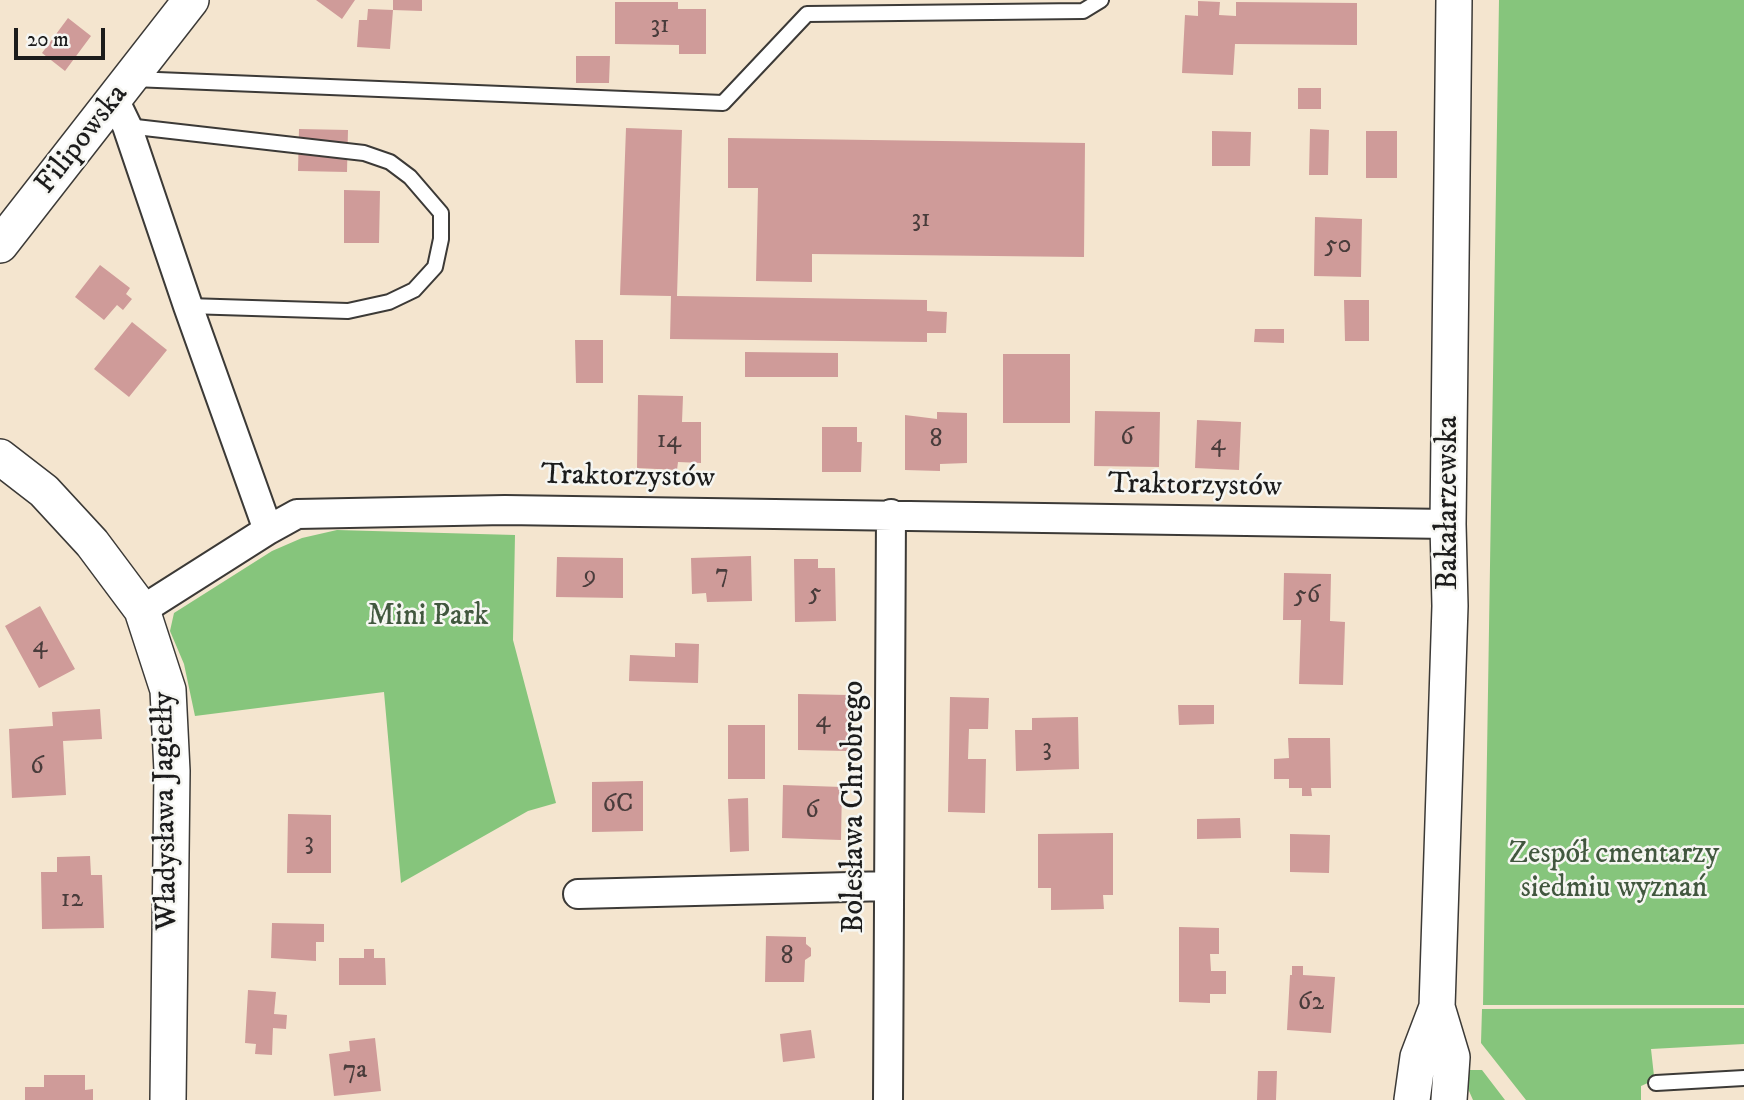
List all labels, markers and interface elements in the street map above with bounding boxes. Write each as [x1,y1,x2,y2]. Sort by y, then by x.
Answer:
house number: 31 [650,11,670,43]
scale bar [18,14,108,58]
text: 20 m [27,27,69,53]
street label: Filipowska [29,78,137,202]
house number: 31 [911,205,931,237]
house number: 50 [1325,231,1351,263]
street label: Bakałarzewska [1432,416,1468,590]
house number: 6 [1120,423,1134,455]
house number: 8 [929,425,943,457]
house number: 14 [657,426,681,458]
house number: 4 [1211,429,1225,461]
street label: Traktorzystów [541,458,715,498]
street label: Traktorzystów [1108,467,1282,507]
house number: 7 [715,560,729,592]
house number: 9 [584,561,596,593]
house number: 5 [809,579,821,611]
house number: 56 [1294,581,1320,613]
park label: Mini Park [367,600,489,636]
house number: 4 [33,631,47,663]
street label: Bolesława Chrobrego [838,681,874,933]
street label: Władysława Jagiełły [147,691,187,931]
house number: 4 [816,706,830,738]
house number: 3 [1042,734,1052,766]
house number: 6 [30,752,44,784]
house number: 6C [603,790,633,822]
house number: 6 [805,796,819,828]
house number: 3 [304,828,314,860]
park label: Zespół cmentarzy siedmiu wyznań [1509,838,1719,908]
house number: 12 [61,885,83,917]
house number: 8 [780,942,794,974]
house number: 62 [1298,988,1324,1020]
house number: 7a [343,1056,367,1088]

